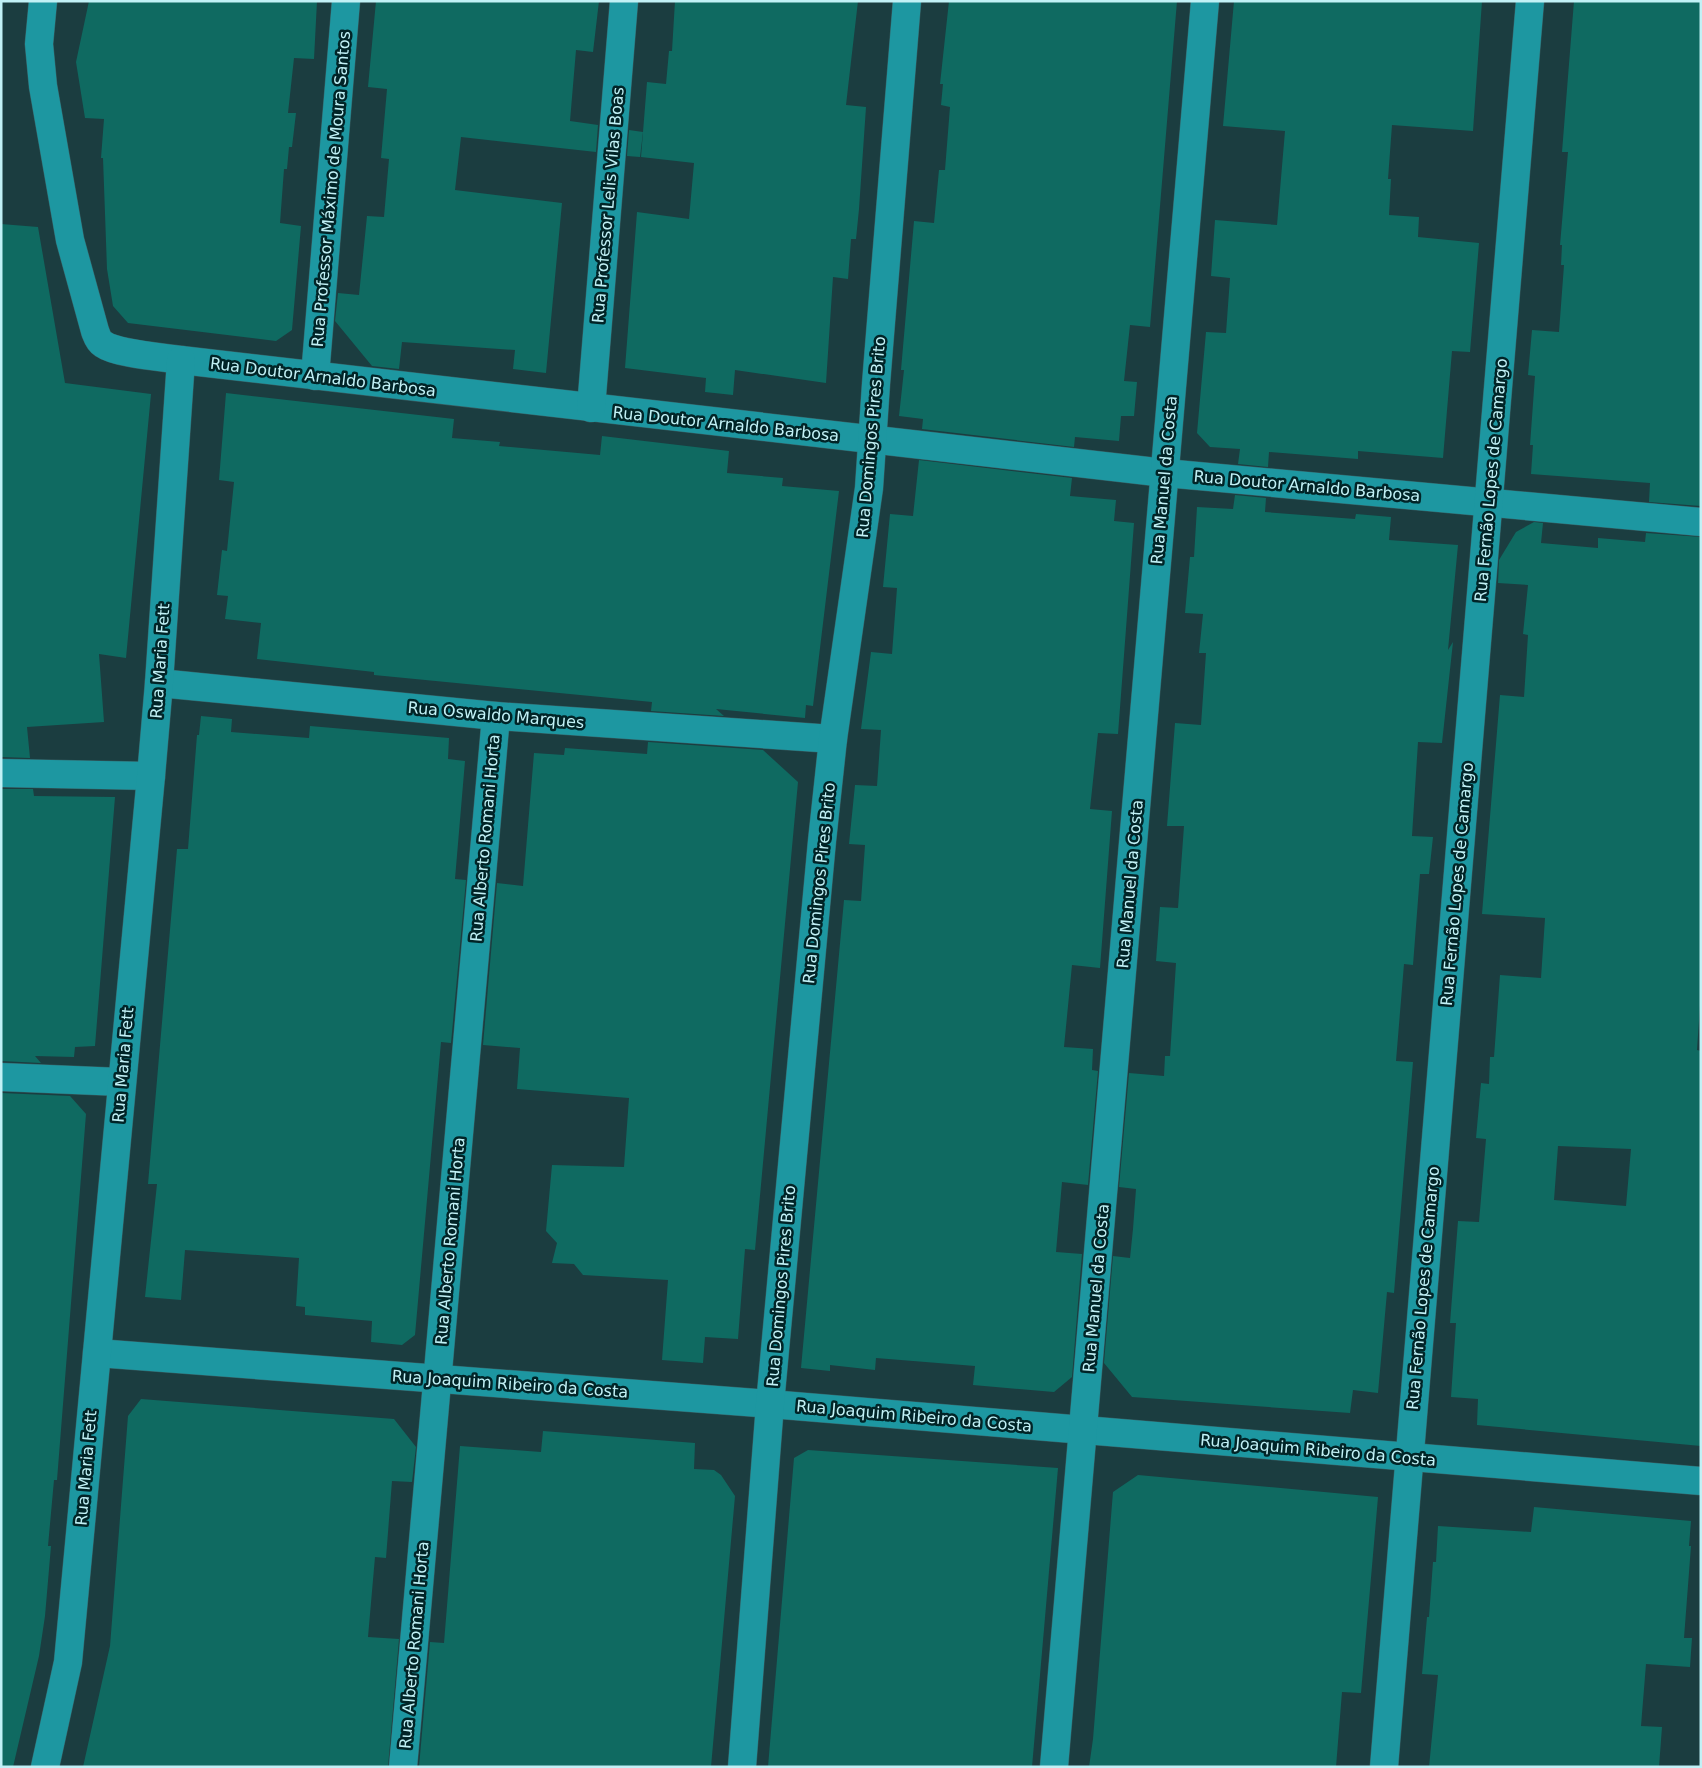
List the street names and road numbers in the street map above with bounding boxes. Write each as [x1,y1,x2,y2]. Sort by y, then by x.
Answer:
street label: Rua Professor Máximo de Moura Santos [308,30,354,348]
street label: Rua Professor Lelis Vilas Boas [588,86,628,324]
street label: Rua Domingos Pires Brito [853,335,889,539]
street label: Rua Doutor Arnaldo Barbosa [209,354,437,400]
street label: Rua Fernão Lopes de Camargo [1471,358,1511,602]
street label: Rua Manuel da Costa [1147,395,1181,565]
street label: Rua Doutor Arnaldo Barbosa [612,403,840,445]
street label: Rua Doutor Arnaldo Barbosa [1193,467,1421,505]
street label: Rua Maria Fett [146,603,174,719]
street label: Rua Oswaldo Marques [407,698,585,732]
street label: Rua Alberto Romani Horta [466,733,504,943]
street label: Rua Fernão Lopes de Camargo [1437,762,1477,1006]
street label: Rua Domingos Pires Brito [799,781,839,985]
street label: Rua Manuel da Costa [1113,799,1147,969]
street label: Rua Maria Fett [108,1007,138,1123]
street label: Rua Alberto Romani Horta [431,1136,469,1346]
street label: Rua Fernão Lopes de Camargo [1403,1166,1443,1410]
street label: Rua Domingos Pires Brito [763,1184,799,1388]
street label: Rua Manuel da Costa [1079,1203,1113,1373]
street label: Rua Joaquim Ribeiro da Costa [391,1366,629,1402]
street label: Rua Joaquim Ribeiro da Costa [795,1396,1033,1436]
street label: Rua Maria Fett [71,1410,101,1526]
street label: Rua Joaquim Ribeiro da Costa [1199,1430,1437,1470]
street label: Rua Alberto Romani Horta [395,1540,433,1750]

